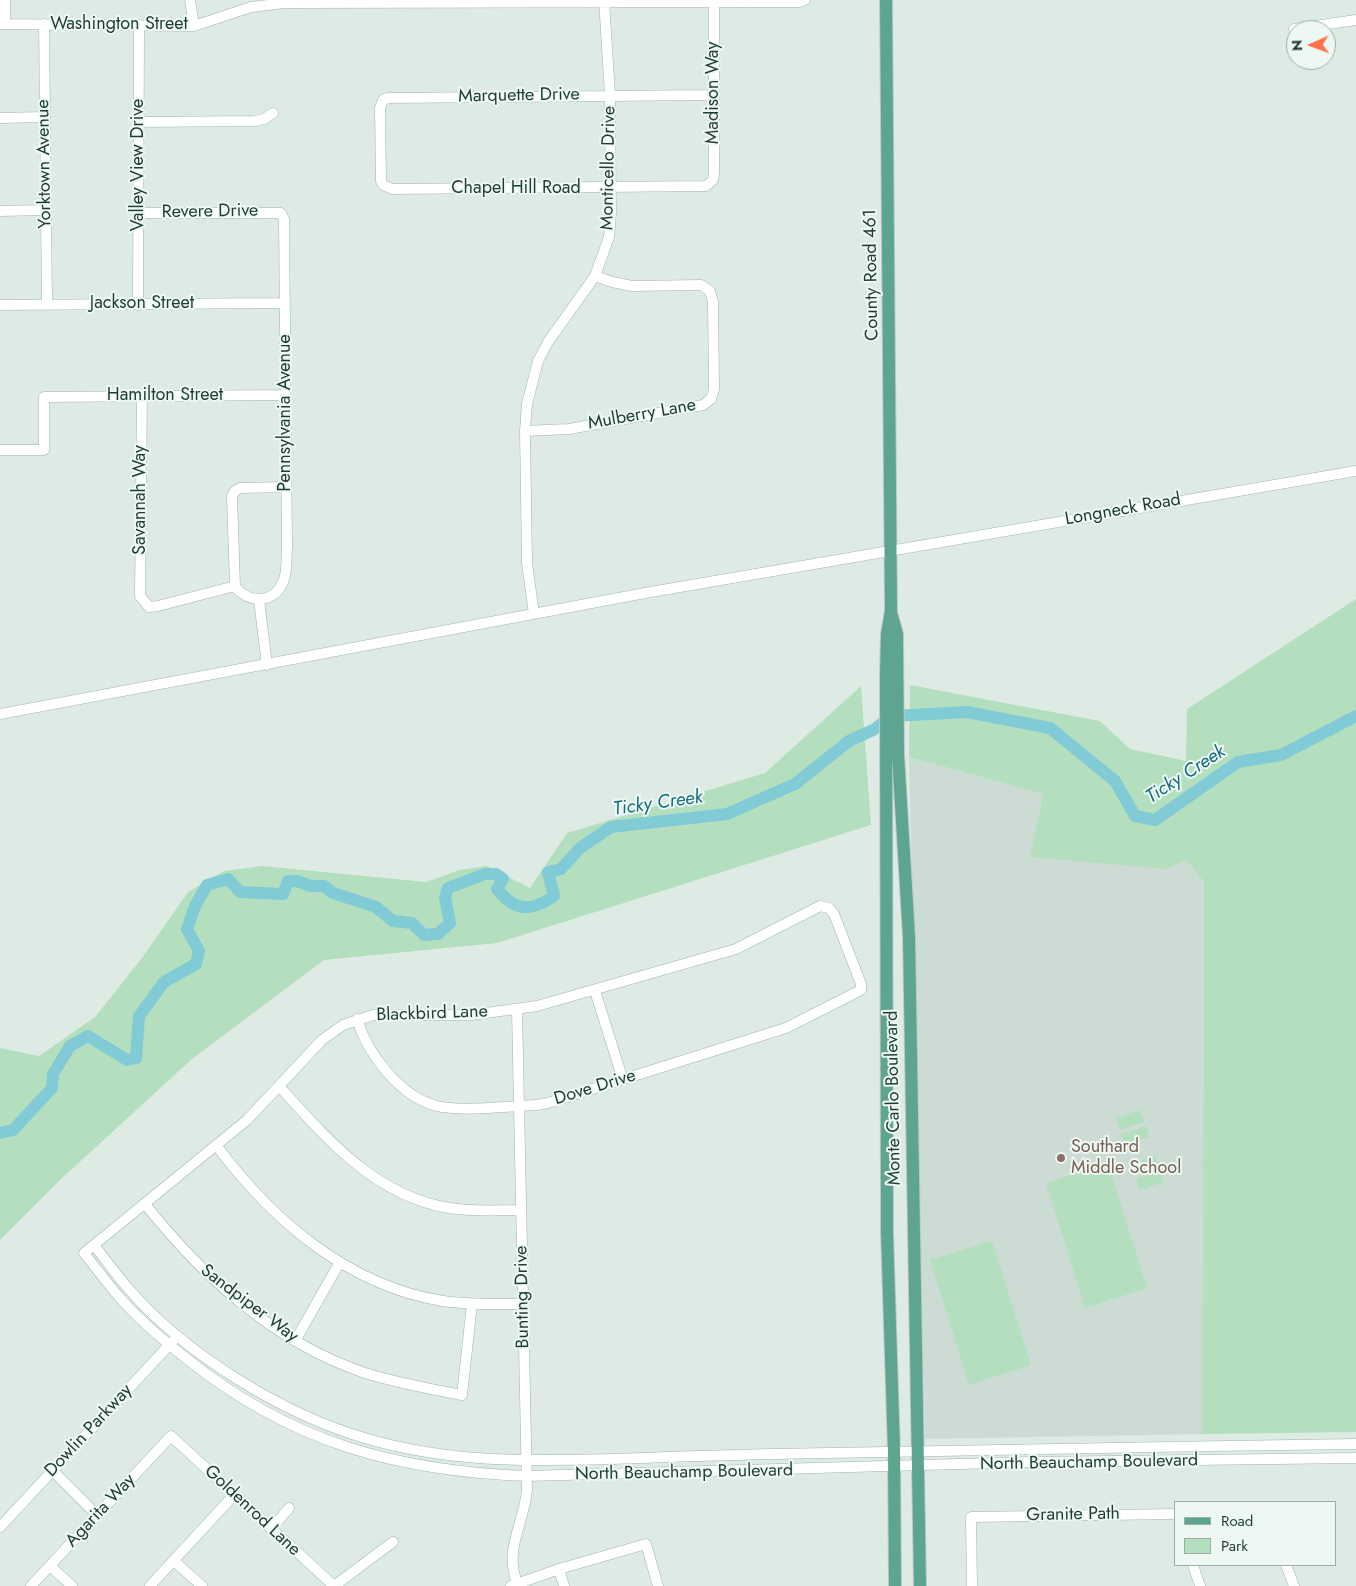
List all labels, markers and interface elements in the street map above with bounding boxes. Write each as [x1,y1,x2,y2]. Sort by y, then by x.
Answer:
street label: Washington Street [50,14,188,36]
north arrow [1286,20,1336,70]
text: N [1287,40,1307,51]
street label: Madison Way [703,42,725,144]
street label: Marquette Drive [458,84,580,108]
street label: Yorktown Avenue [33,99,57,229]
street label: Valley View Drive [128,99,150,231]
street label: Monticello Drive [597,106,621,230]
street label: Chapel Hill Road [451,178,581,200]
street label: Revere Drive [162,200,258,224]
street label: County Road 461 [860,209,884,341]
street label: Jackson Street [90,293,194,315]
street label: Pennsylvania Avenue [275,334,297,492]
street label: Hamilton Street [107,385,223,407]
street label: Mulberry Lane [586,395,698,435]
street label: Savannah Way [130,445,152,555]
street label: Longneck Road [1063,489,1183,531]
water label: Ticky Creek [1142,741,1230,809]
water label: Ticky Creek [612,786,704,822]
street label: Blackbird Lane [376,1001,488,1027]
street label: Monte Carlo Boulevard [882,1010,906,1186]
street label: Dove Drive [552,1065,638,1111]
place label: Southard Middle School [1071,1137,1181,1180]
marker: Southard Middle School [1055,1152,1067,1164]
street label: Bunting Drive [511,1245,535,1349]
street label: Sandpiper Way [196,1260,302,1348]
street label: Dowlin Parkway [41,1380,137,1482]
street label: North Beauchamp Boulevard [980,1450,1198,1476]
street label: North Beauchamp Boulevard [575,1460,793,1486]
street label: Goldenrod Lane [199,1461,305,1561]
street label: Agarita Way [62,1470,140,1552]
legend [1174,1501,1336,1566]
street label: Granite Path [1026,1503,1120,1527]
text: Road [1221,1510,1253,1532]
text: Park [1221,1535,1248,1557]

